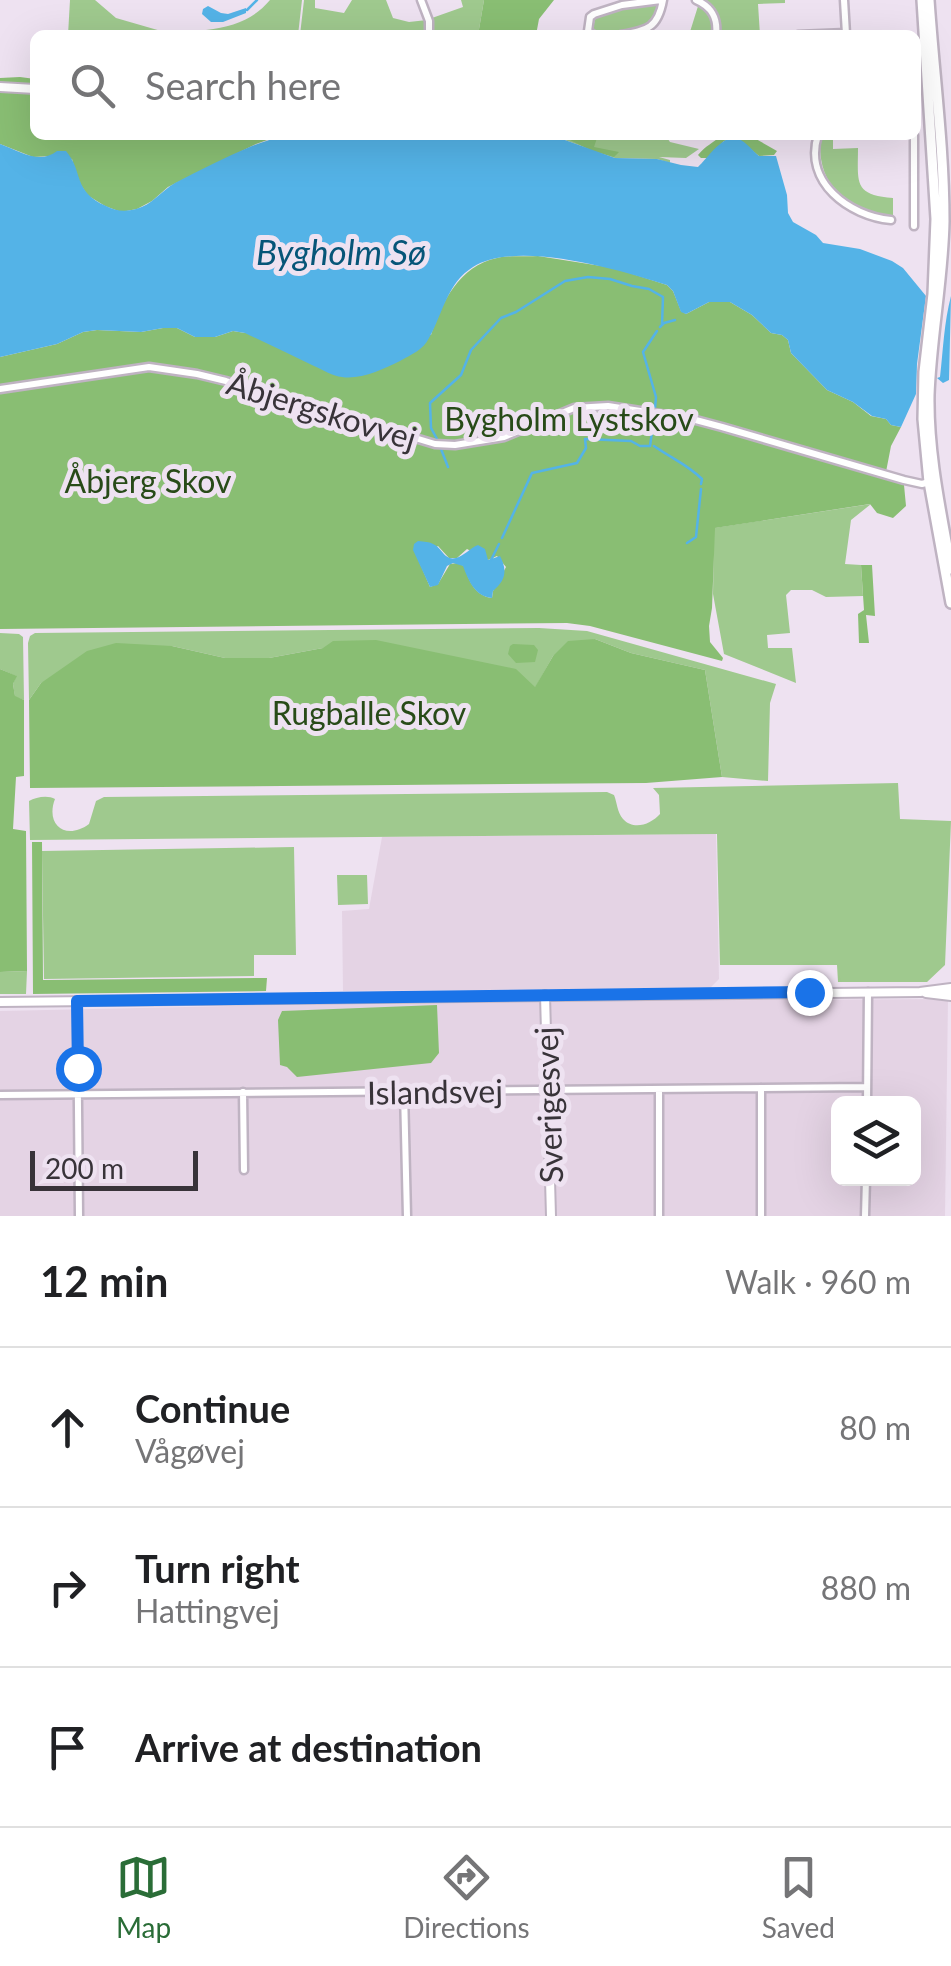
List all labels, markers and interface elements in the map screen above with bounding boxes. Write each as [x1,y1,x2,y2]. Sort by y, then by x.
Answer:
search box [30,30,921,140]
icon: search [65,58,120,113]
text: Search here [145,62,341,108]
water label: Bygholm Sø [256,230,426,272]
street label: Åbjergskovvej [223,363,421,457]
park label: Bygholm Lystskov [444,399,694,438]
park label: Åbjerg Skov [65,461,232,500]
park label: Rugballe Skov [272,693,467,732]
route end [787,970,833,1016]
street label: Sverigesvej [526,1026,570,1184]
route start [56,1046,102,1092]
street label: Islandsvej [367,1070,503,1112]
map controls [831,1096,921,1186]
button: layers [831,1096,921,1186]
scale bar [30,1146,198,1190]
text: 200 m [45,1151,124,1185]
text: 12 min [40,1256,168,1306]
text: Walk · 960 m [725,1262,911,1301]
text: Continue [135,1385,290,1431]
icon: ahead [40,1400,95,1455]
text: 80 m [839,1408,911,1447]
text: Vågøvej [135,1431,245,1470]
text: Turn right [135,1545,300,1591]
icon: right [40,1560,95,1615]
text: 880 m [821,1568,911,1607]
text: Hattingvej [135,1591,280,1630]
icon: arrive [40,1720,95,1775]
text: Arrive at destination [135,1724,482,1770]
tab: Map [116,1850,171,1944]
tab: Directions [403,1850,530,1944]
tab: Saved [762,1850,835,1944]

